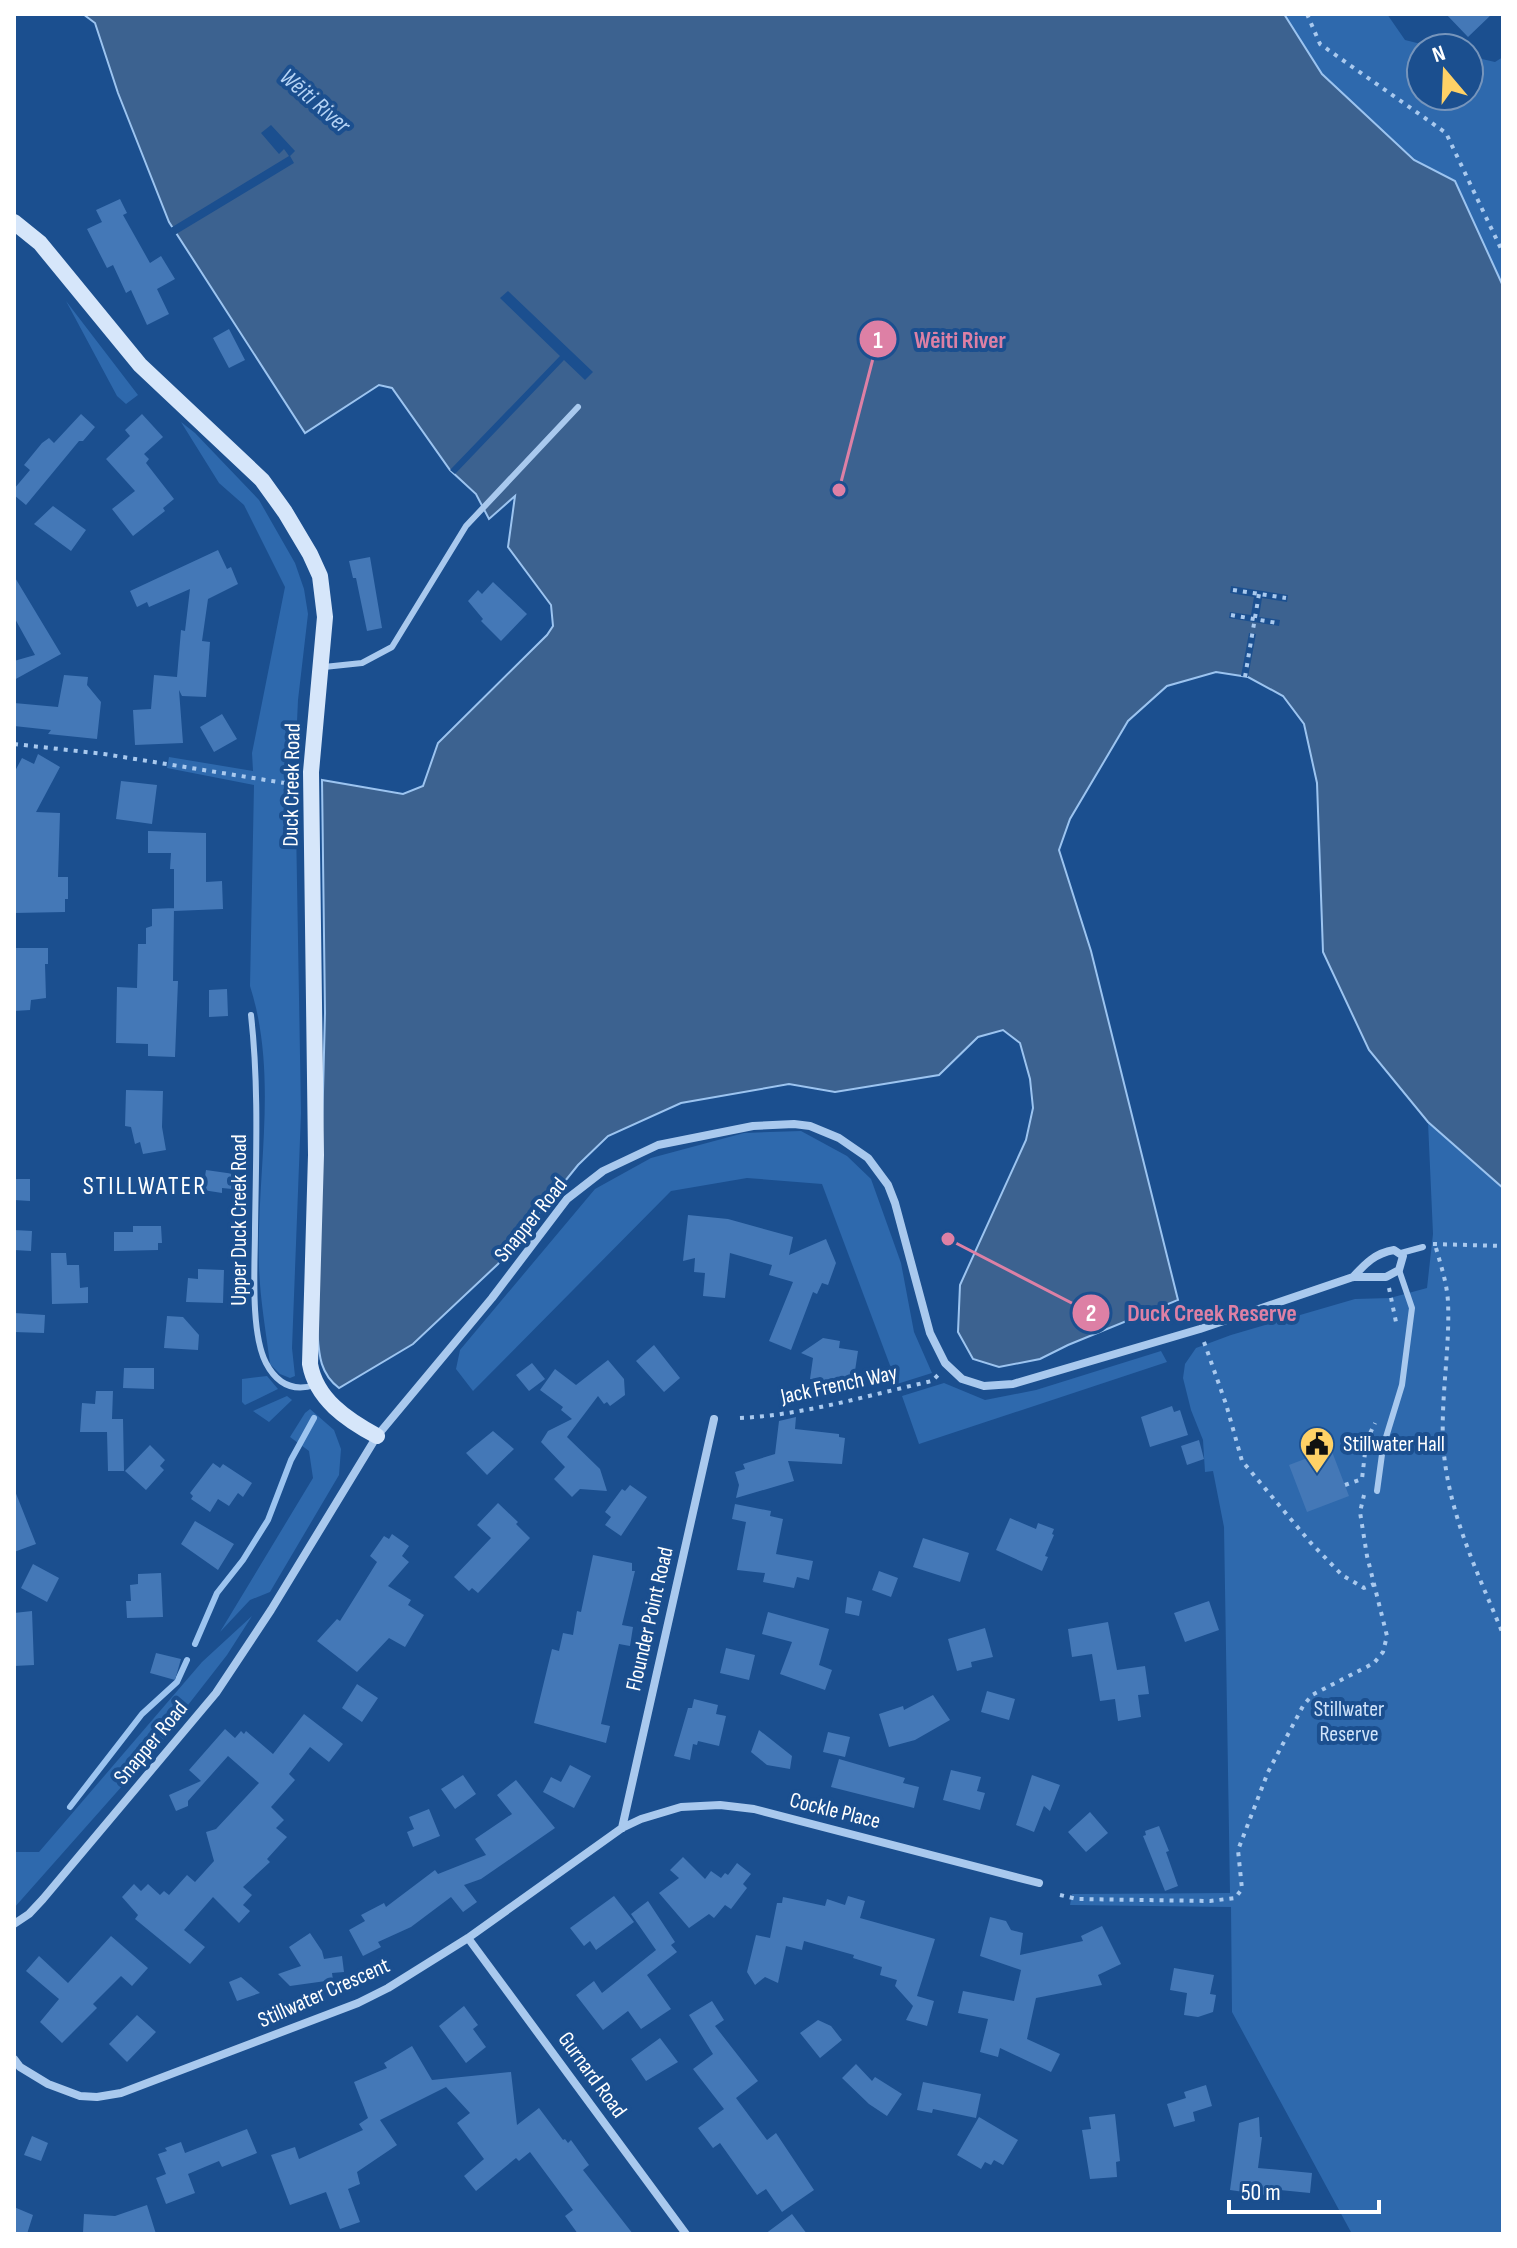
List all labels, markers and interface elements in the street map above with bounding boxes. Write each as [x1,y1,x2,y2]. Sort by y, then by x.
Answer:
north arrow [1405,32,1485,112]
text: N [1429,40,1449,69]
water label: Wēiti River [274,62,357,140]
callout: Wēiti River [858,315,1022,363]
text: 1 [873,326,883,355]
text: Wēiti River [914,326,1007,355]
street label: Duck Creek Road [277,723,307,847]
street label: Upper Duck Creek Road [226,1134,253,1306]
district label: STILLWATER [83,1171,207,1202]
street label: Snapper Road [489,1172,573,1268]
callout: Duck Creek Reserve [1071,1289,1312,1337]
text: 2 [1086,1299,1096,1328]
text: Duck Creek Reserve [1127,1299,1297,1328]
street label: Jack French Way [777,1359,900,1411]
public building icon: Stillwater Hall [1298,1425,1336,1475]
place label: Stillwater Hall [1343,1431,1445,1458]
street label: Flounder Point Road [620,1544,680,1694]
street label: Snapper Road [108,1696,194,1790]
park label: Stillwater Reserve [1314,1696,1384,1748]
street label: Cockle Place [787,1787,883,1835]
street label: Stillwater Crescent [254,1952,394,2034]
street label: Gurnard Road [552,2027,632,2123]
scale bar [1229,2164,1379,2214]
text: 50 m [1241,2178,1281,2207]

